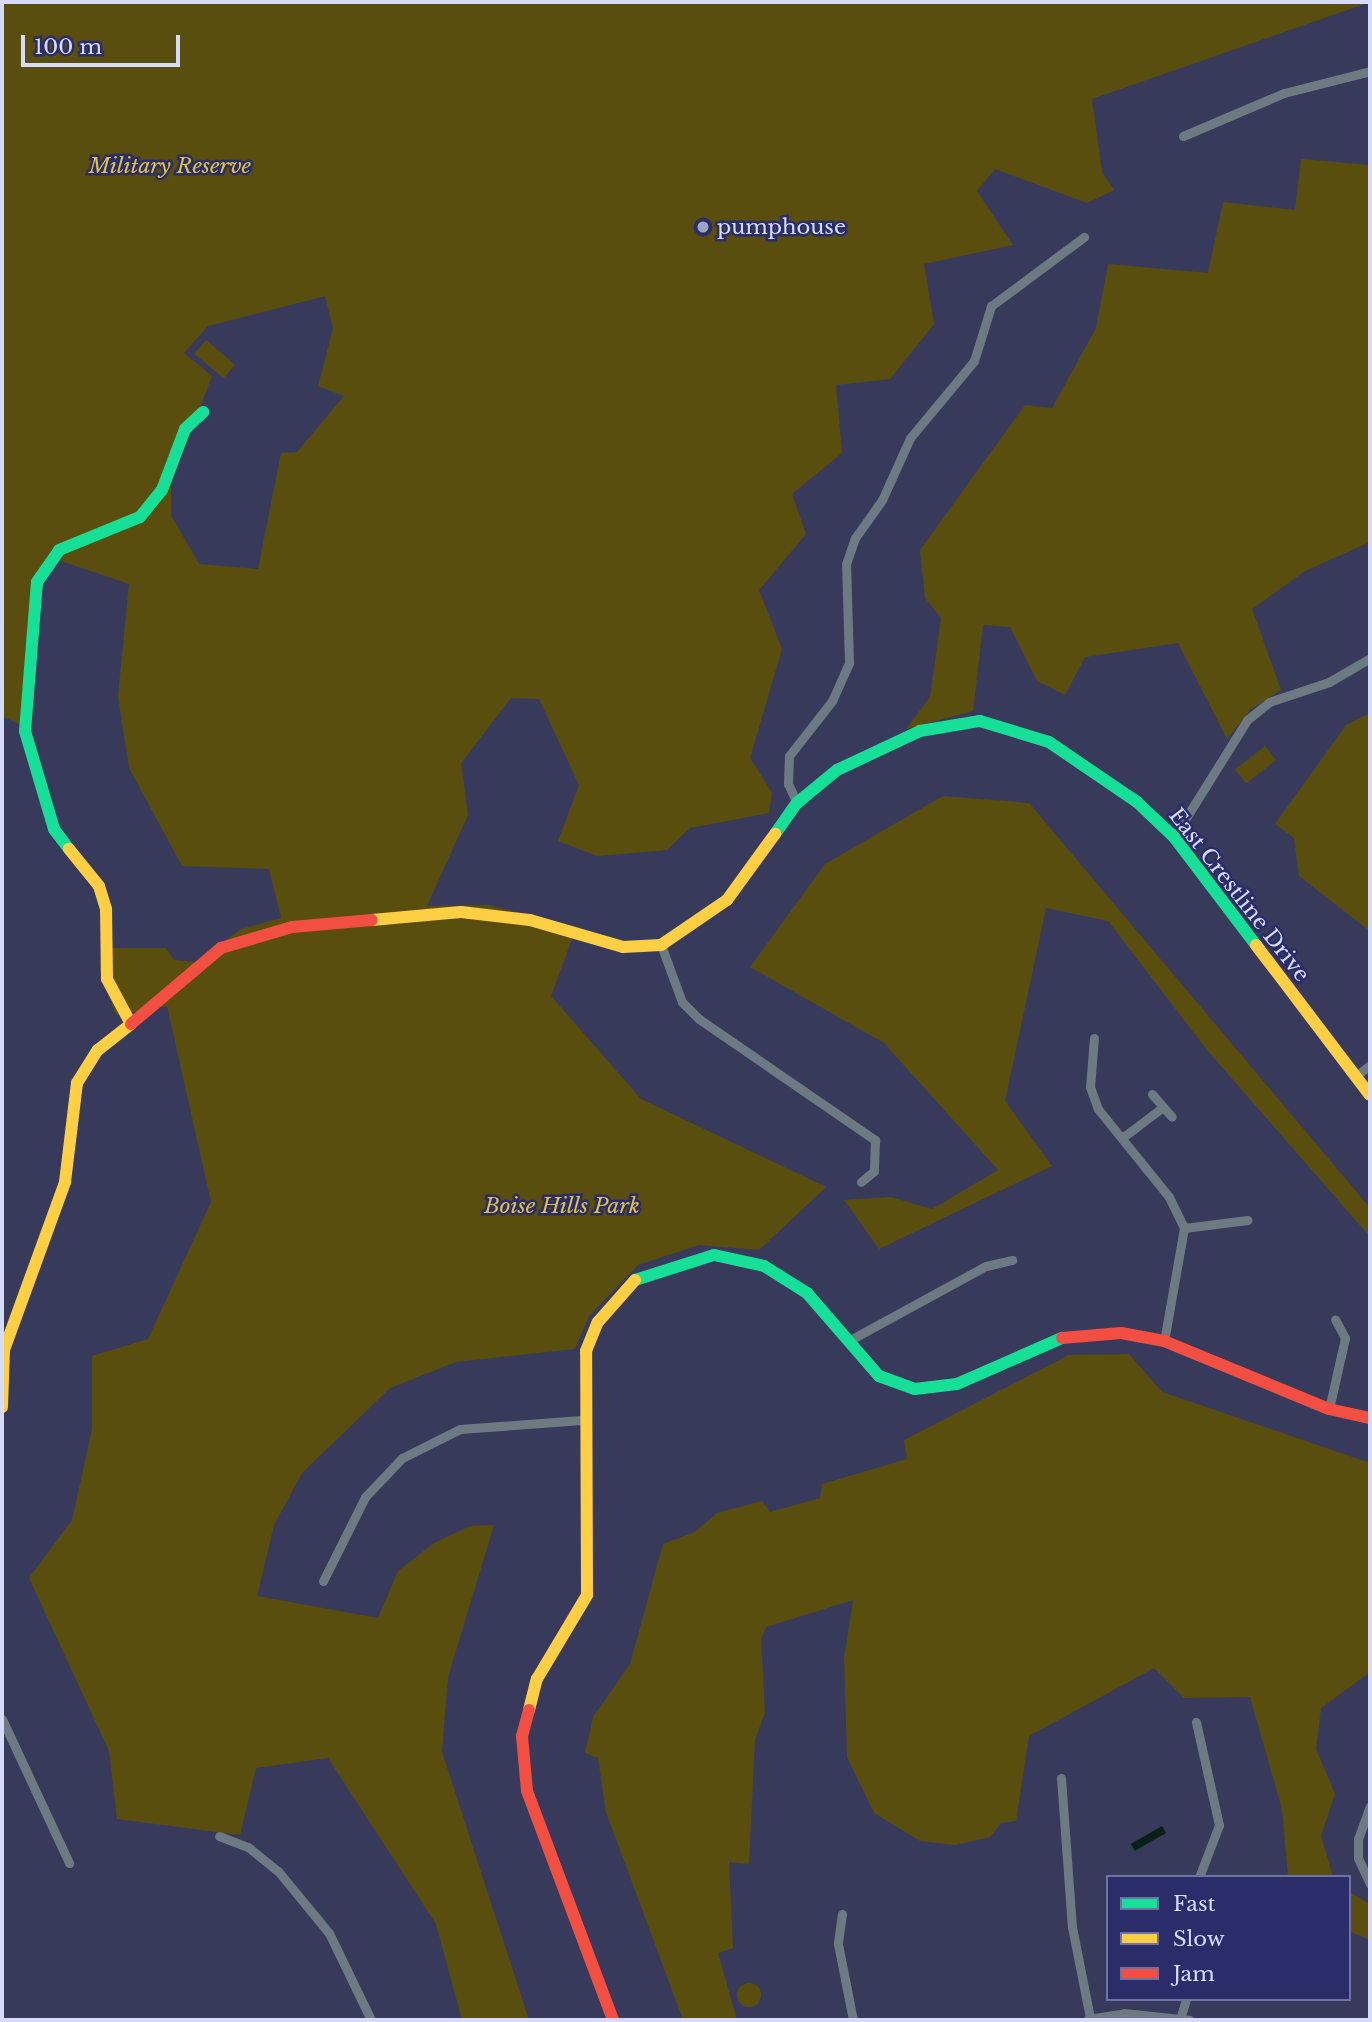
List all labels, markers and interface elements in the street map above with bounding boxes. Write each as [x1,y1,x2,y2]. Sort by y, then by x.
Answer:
scale bar [24,21,184,65]
text: 100 m [34,34,102,60]
park label: Military Reserve [89,153,251,179]
place label: pumphouse [717,214,846,240]
marker: pumphouse [695,219,711,235]
street label: East Crestline Drive [1163,803,1315,987]
park label: Boise Hills Park [484,1193,640,1219]
legend [1106,1875,1351,2001]
text: Fast [1173,1891,1215,1917]
text: Slow [1173,1926,1225,1952]
text: Jam [1173,1961,1215,1987]

